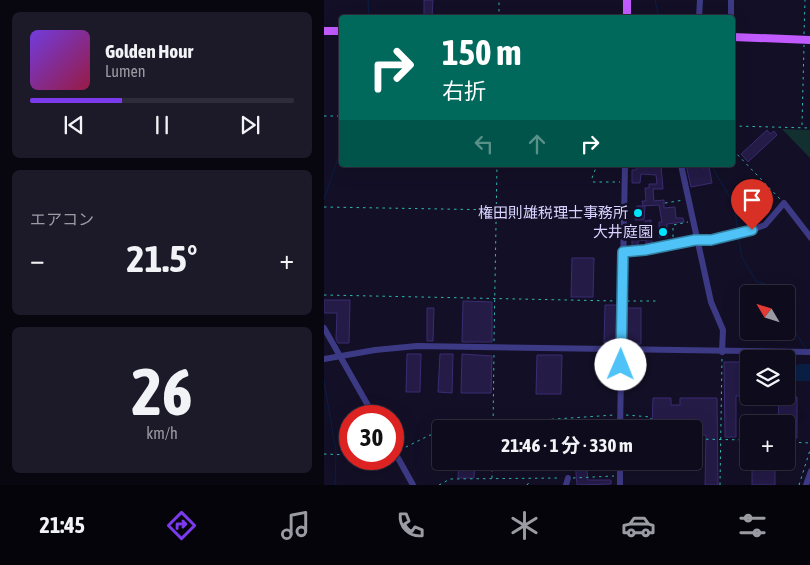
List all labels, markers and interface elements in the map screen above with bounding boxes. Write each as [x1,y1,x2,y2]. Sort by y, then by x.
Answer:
text: 150 m [442,32,521,72]
icon: right [359,35,424,100]
text: Golden Hour [105,40,193,62]
text: Lumen [105,62,145,80]
text: 右折 [442,78,486,104]
icon: previous [60,111,88,139]
icon: pause [148,111,176,139]
icon: next [236,111,264,139]
icon: left [470,130,498,158]
icon: ahead [523,130,551,158]
icon: right [576,130,604,158]
pin [731,179,773,230]
icon: arrive [738,186,766,214]
place label: 権田則雄税理士事務所 [478,204,628,221]
marker: 権田則雄税理士事務所 [632,207,644,219]
text: エアコン [30,210,94,228]
place label: 大井庭園 [593,223,653,240]
marker: 大井庭園 [657,226,669,238]
text: 21.5° [127,237,197,280]
text: − [30,243,45,275]
text: + [279,243,294,275]
north arrow [740,285,795,340]
map controls [740,285,795,470]
position arrow [594,338,646,390]
button: layers [740,350,795,405]
text: 26 [131,354,193,429]
speed limit sign: 30 [339,405,404,470]
button: + [740,415,795,470]
text: km/h [146,424,178,442]
text: 21:46 · 1 分 · 330 m [501,434,633,456]
icon: directions [164,508,199,543]
icon: music [278,508,313,543]
icon: phone [393,508,428,543]
icon: climate [507,508,542,543]
icon: car [621,508,656,543]
icon: filters [735,508,770,543]
text: 21:45 [40,512,85,538]

